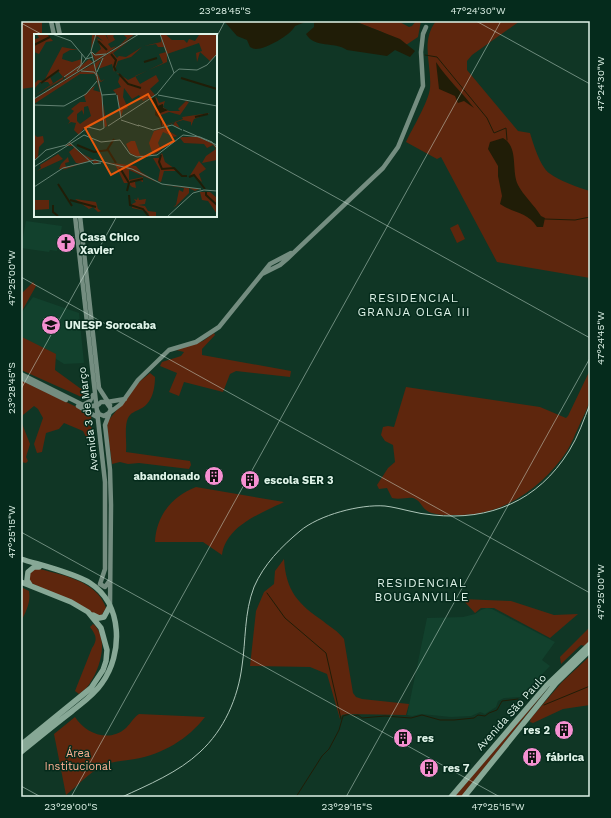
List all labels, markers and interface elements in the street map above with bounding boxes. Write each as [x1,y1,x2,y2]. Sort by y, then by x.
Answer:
text: 23°28'45"S [199,5,251,16]
text: 47°24'30"W [451,5,506,16]
inset map [34,34,217,217]
text: 47°24'30"W [595,56,606,112]
place label: Casa Chico Xavier [80,231,140,257]
church icon: Casa Chico Xavier [55,232,77,254]
text: 47°25'00"W [6,250,17,306]
district label: RESIDENCIAL GRANJA OLGA III [357,291,471,319]
text: 47°24'45"W [595,311,606,365]
school or university icon: UNESP Sorocaba [40,314,62,336]
place label: UNESP Sorocaba [65,319,157,332]
text: 23°28'45"S [6,362,17,414]
street label: Avenida 3 de Março [76,366,101,472]
building icon: abandonado [203,465,225,487]
building icon: escola SER 3 [239,469,261,491]
place label: abandonado [133,470,200,483]
place label: escola SER 3 [264,474,334,487]
text: 47°25'15"W [6,505,17,559]
text: 47°25'00"W [595,564,606,620]
district label: RESIDENCIAL BOUGANVILLE [374,576,470,604]
street label: Avenida São Paulo [474,671,549,753]
building icon: res 2 [553,719,575,741]
place label: res 2 [523,724,550,737]
building icon: res [392,727,414,749]
place label: res [417,732,434,745]
park label: Área Institucional [45,746,112,773]
building icon: fábrica [521,746,543,768]
place label: fábrica [546,751,585,764]
building icon: res 7 [418,757,440,779]
place label: res 7 [443,762,470,775]
text: 23°29'00"S [44,801,98,812]
text: 23°29'15"S [322,801,372,812]
text: 47°25'15"W [471,801,525,812]

